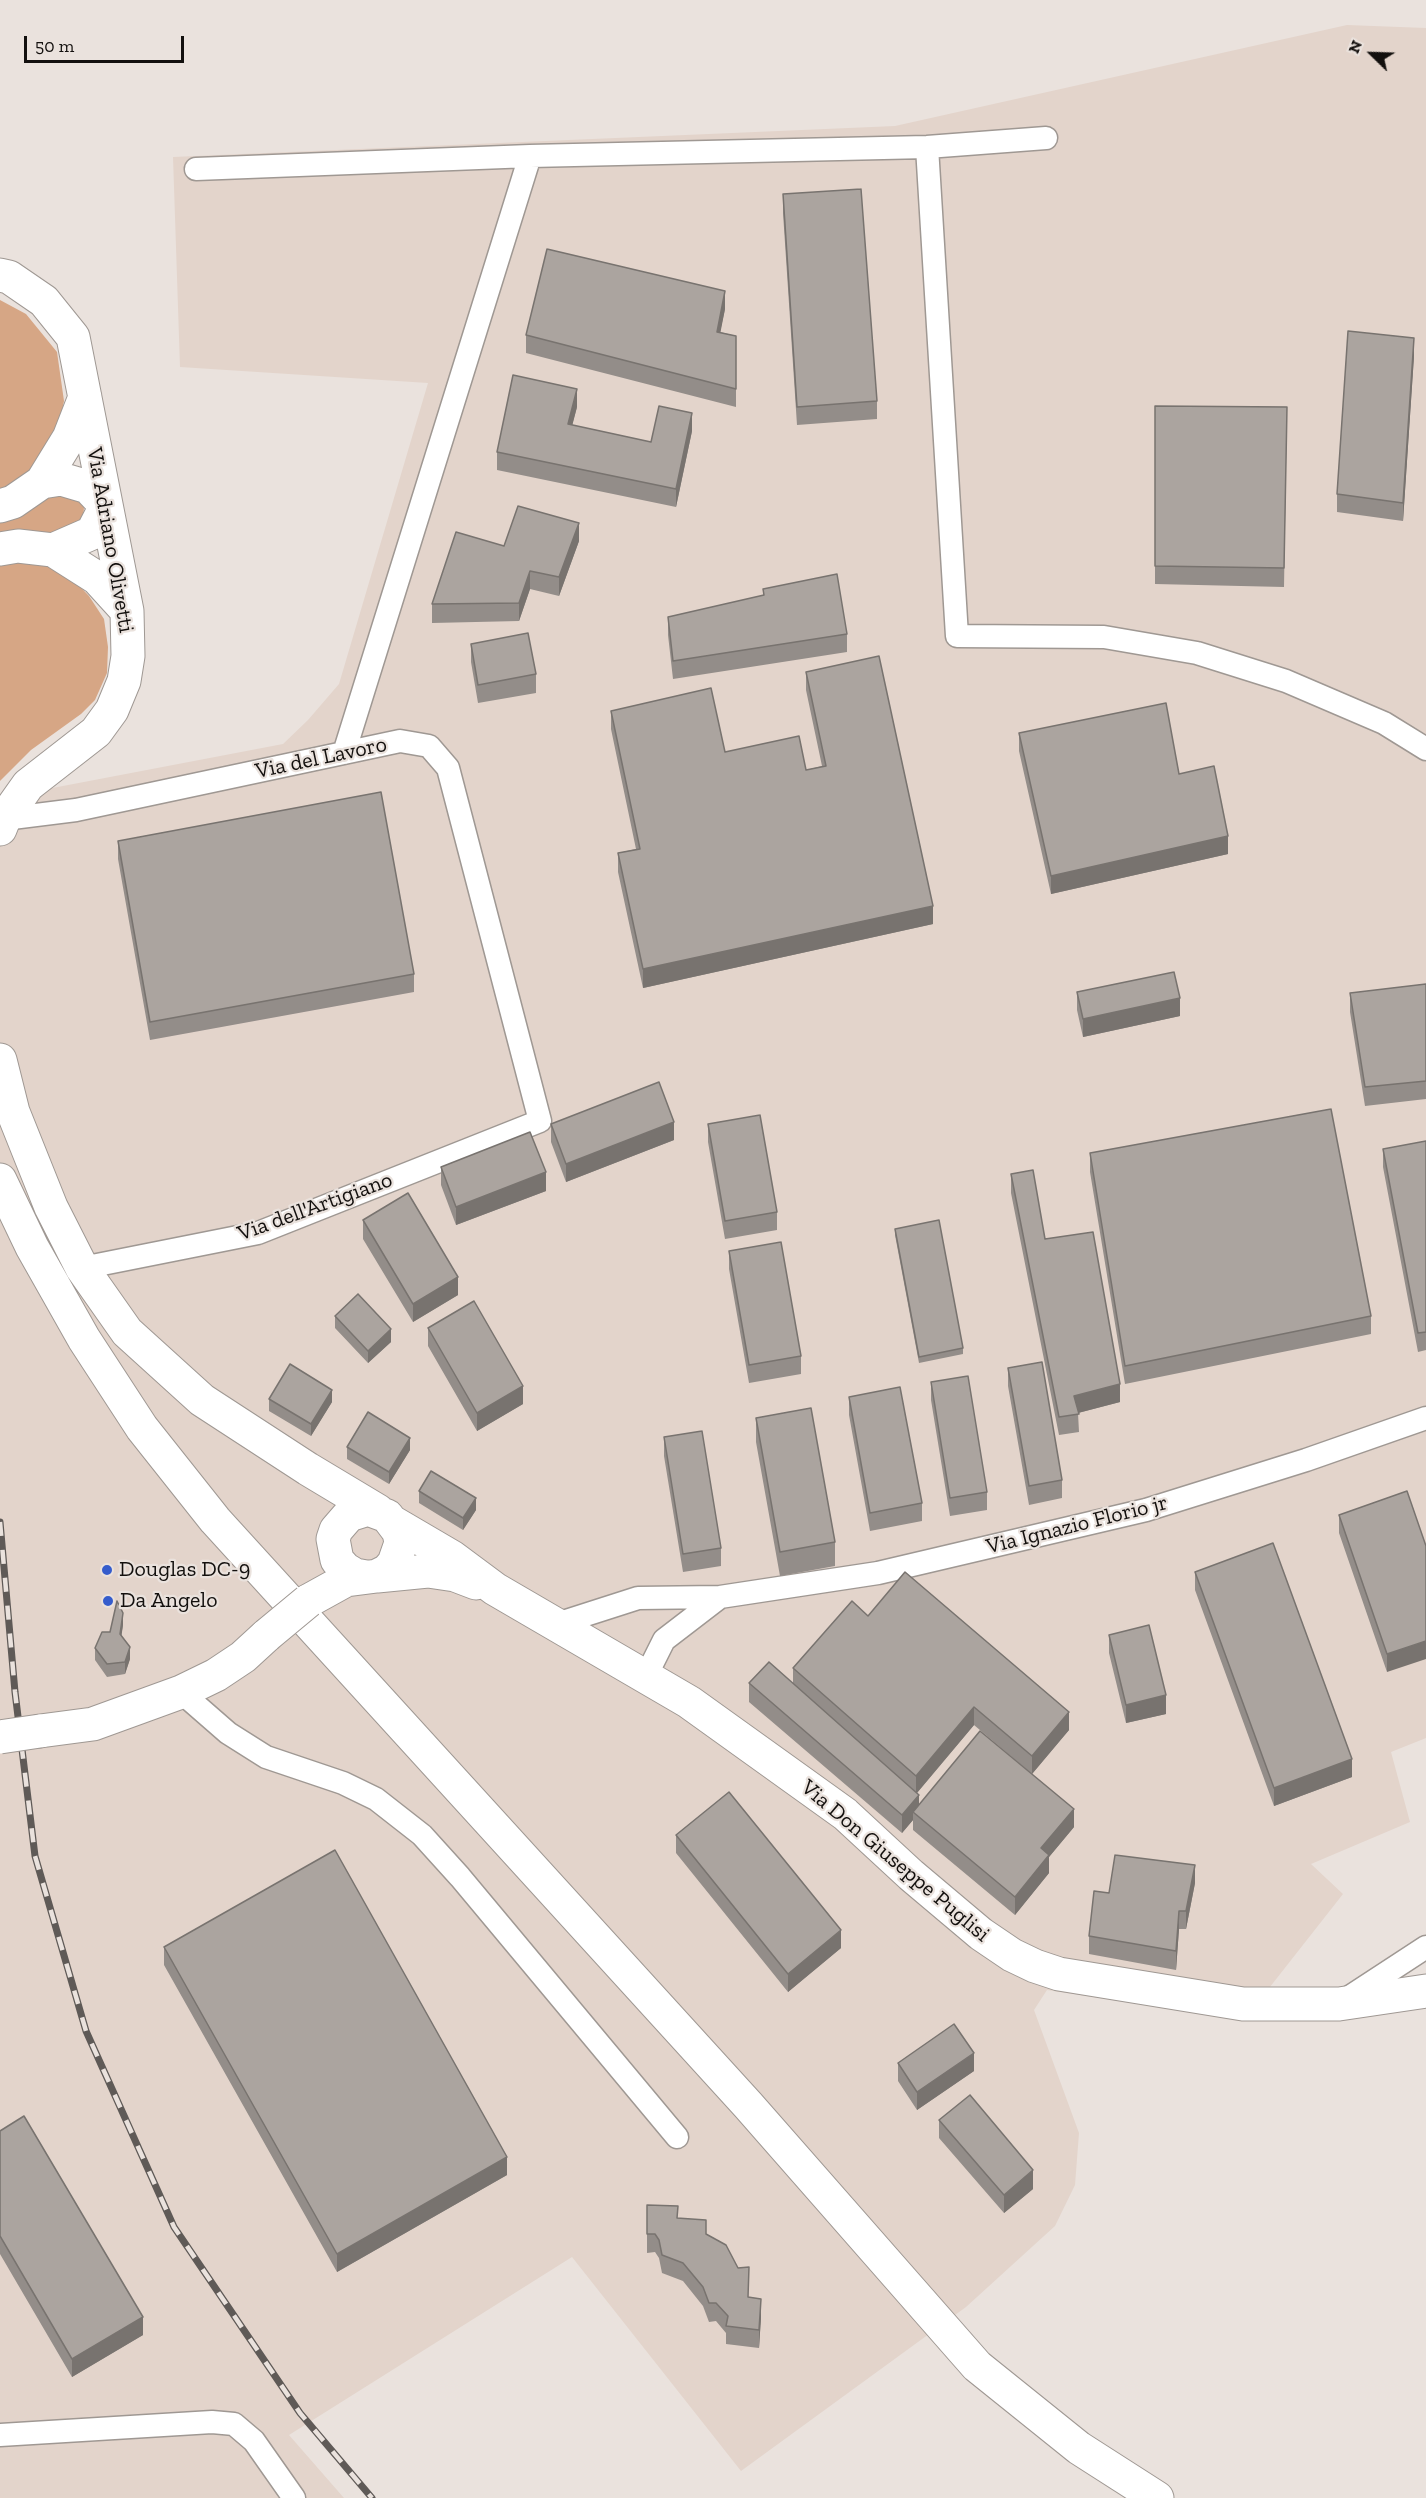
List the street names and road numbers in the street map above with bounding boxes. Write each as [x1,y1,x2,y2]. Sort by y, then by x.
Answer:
street label: Via Adriano Olivetti [81,445,139,635]
street label: Via del Lavoro [253,731,389,785]
street label: Via dell'Artigiano [234,1167,396,1247]
street label: Via Ignazio Florio jr [984,1490,1170,1560]
street label: Via Don Giuseppe Puglisi [795,1774,995,1948]

